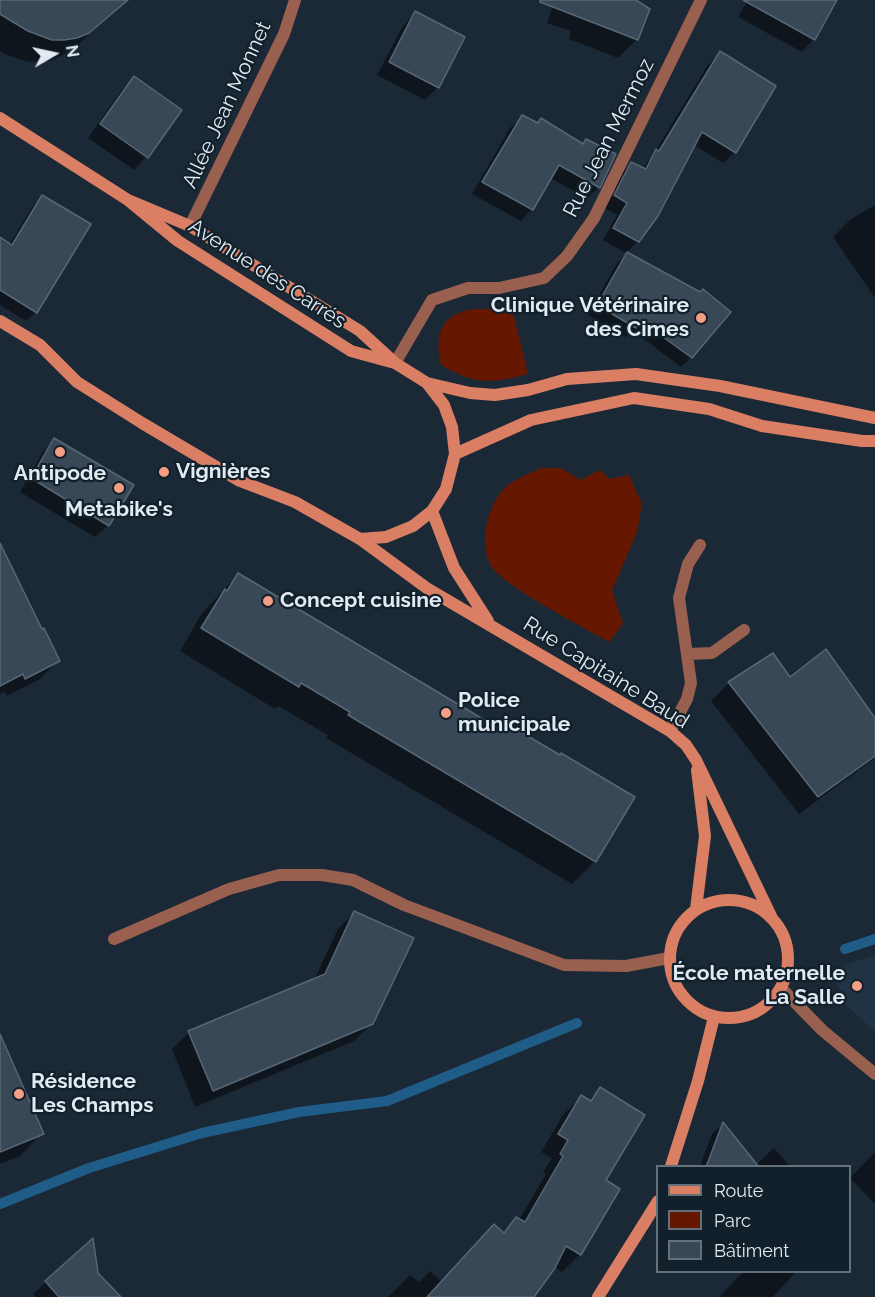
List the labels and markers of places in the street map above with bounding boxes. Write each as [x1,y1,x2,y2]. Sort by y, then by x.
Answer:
place label: Clinique Vétérinaire des Cimes [491,293,689,343]
marker: Clinique Vétérinaire des Cimes [694,311,708,325]
marker: Antipode [53,445,67,459]
place label: Vignières [176,459,270,485]
place label: Antipode [14,461,106,487]
marker: Vignières [157,465,171,479]
marker: Metabike's [112,481,126,495]
place label: Metabike's [65,497,173,523]
place label: Concept cuisine [280,588,442,614]
marker: Concept cuisine [261,594,275,608]
place label: Police municipale [458,688,570,738]
marker: Police municipale [439,706,453,720]
place label: École maternelle La Salle [673,961,845,1011]
marker: École maternelle La Salle [850,979,864,993]
place label: Résidence Les Champs [31,1069,154,1119]
marker: Résidence Les Champs [12,1087,26,1101]

